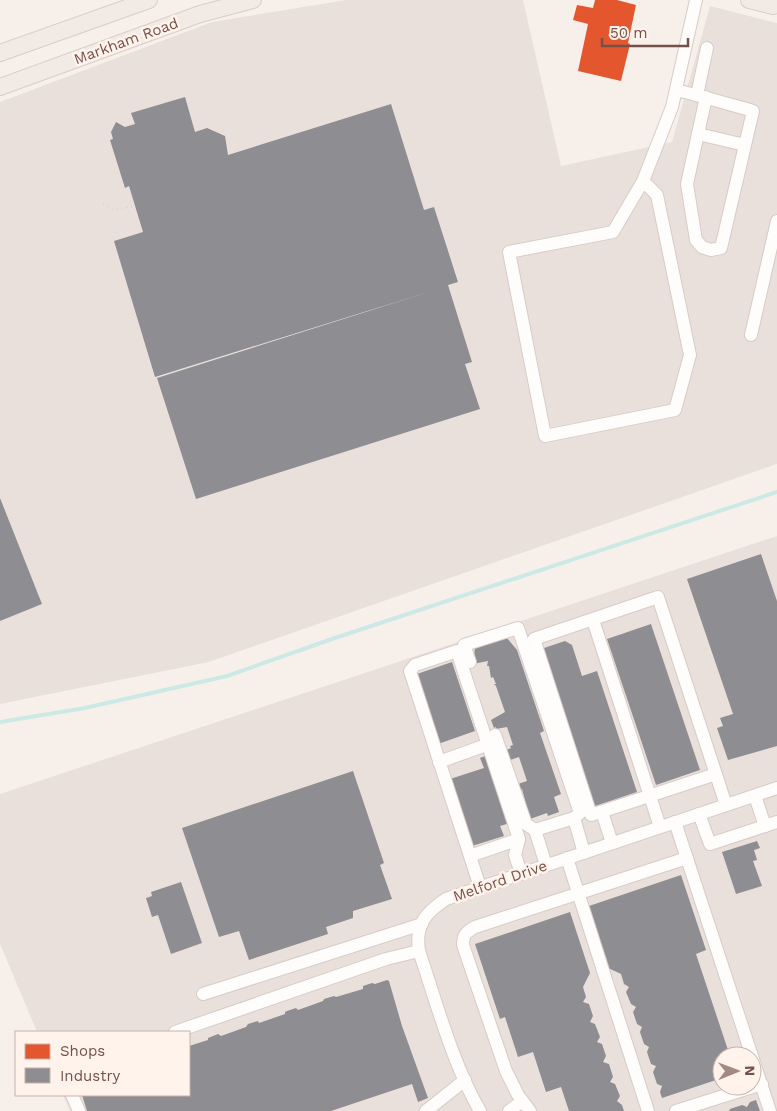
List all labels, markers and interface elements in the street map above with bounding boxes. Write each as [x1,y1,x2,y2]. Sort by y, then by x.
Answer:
street label: Markham Road [71,14,181,68]
scale bar [602,15,688,47]
text: 50 m [610,24,647,42]
street label: Melford Drive [451,856,549,906]
legend [15,1031,190,1096]
text: Shops [60,1042,105,1060]
north arrow [712,1046,762,1096]
text: N [742,1065,758,1076]
text: Industry [60,1067,121,1085]

